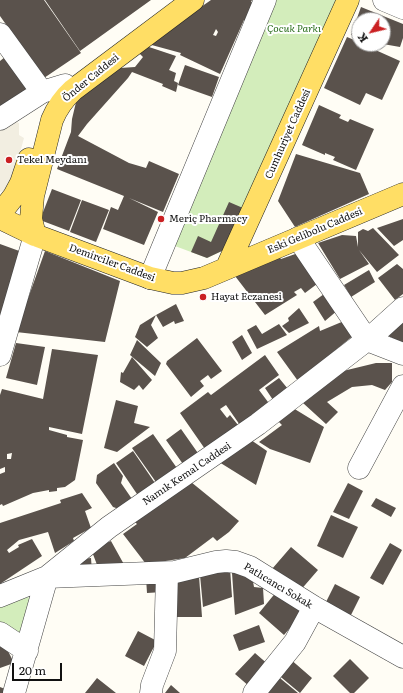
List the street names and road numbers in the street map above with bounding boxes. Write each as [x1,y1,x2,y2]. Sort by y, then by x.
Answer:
street label: Önder Caddesi [60,52,122,104]
street label: Cumhuriyet Caddesi [263,87,313,181]
street label: Eski Gelibolu Caddesi [266,206,364,256]
street label: Demirciler Caddesi [67,242,157,284]
street label: Namık Kemal Caddesi [140,440,234,508]
street label: Patlıcancı Sokak [241,561,315,611]

